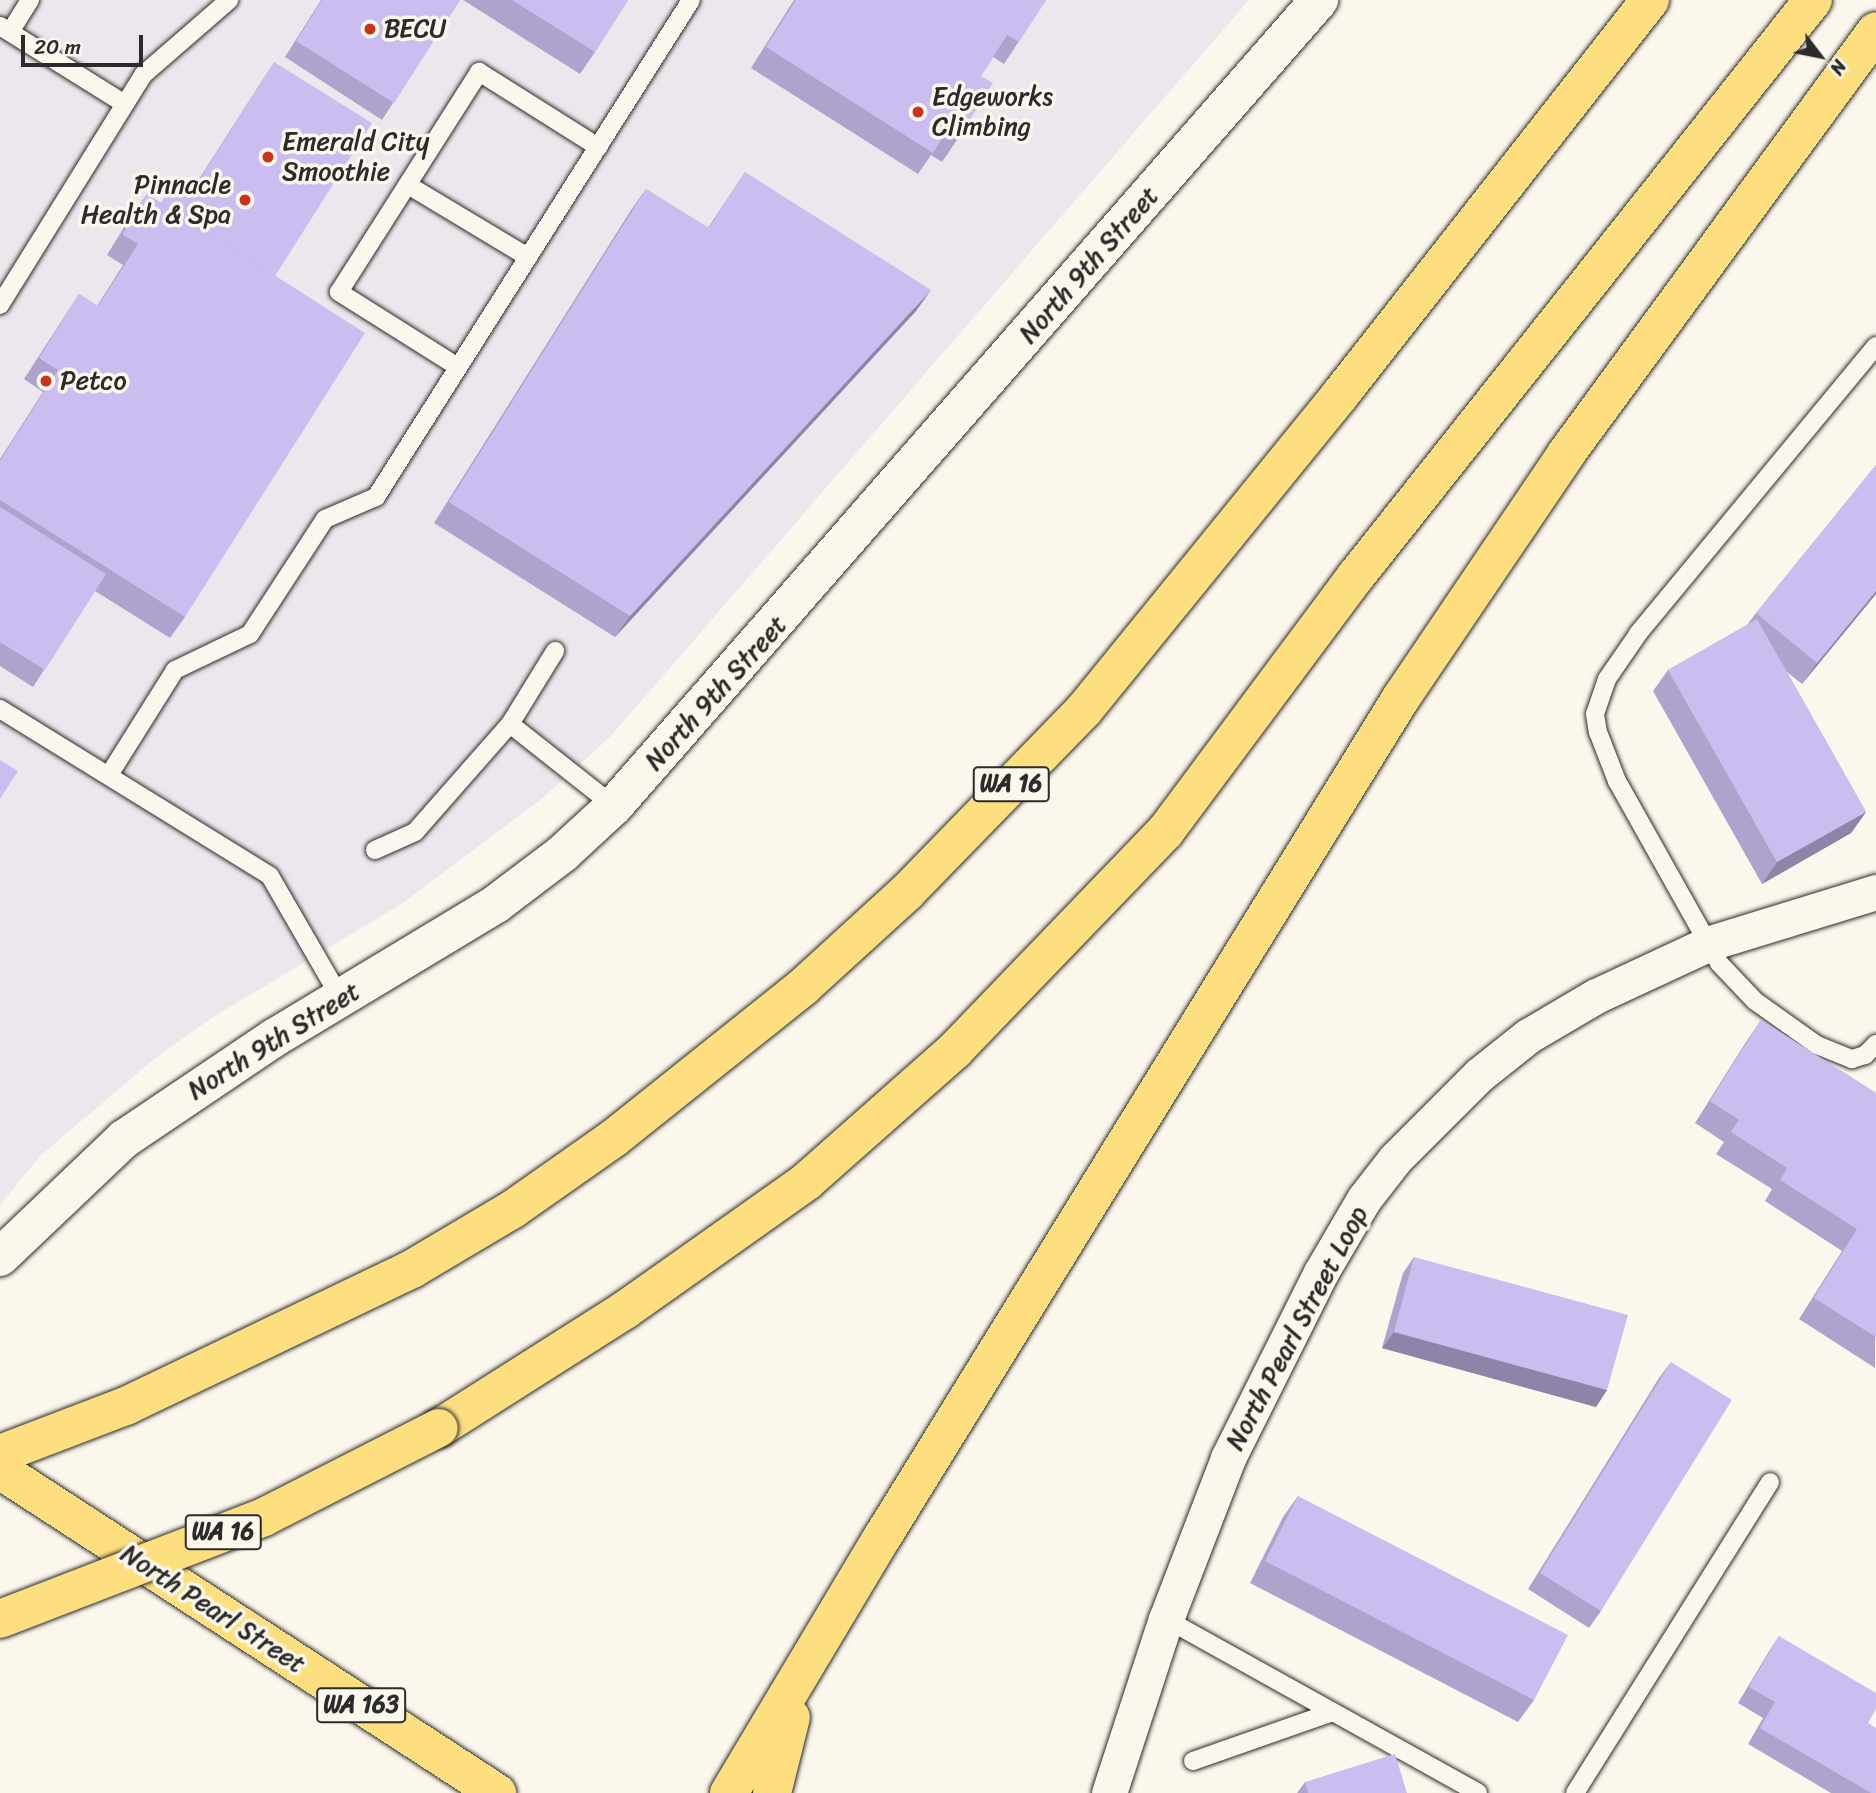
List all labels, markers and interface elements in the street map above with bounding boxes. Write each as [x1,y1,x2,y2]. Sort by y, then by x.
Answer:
place label: BECU [384,13,447,45]
scale bar [24,21,147,65]
marker: BECU [362,21,378,37]
north arrow [1785,21,1855,91]
text: 20 m [34,28,81,66]
text: N [1821,53,1856,82]
place label: Edgeworks Climbing [932,81,1053,142]
marker: Edgeworks Climbing [910,104,926,120]
place label: Emerald City Smoothie [282,126,430,188]
marker: Emerald City Smoothie [260,149,276,165]
place label: Pinnacle Health & Spa [81,169,231,230]
street label: North 9th Street [1013,180,1165,350]
marker: Pinnacle Health & Spa [237,192,253,208]
place label: Petco [60,365,127,397]
marker: Petco [38,373,54,389]
street label: North 9th Street [639,609,793,777]
road number: WA 16 [972,764,1050,804]
street label: North 9th Street [182,976,366,1106]
street label: North Pearl Street Loop [1219,1199,1375,1457]
road number: WA 16 [184,1512,262,1552]
street label: North Pearl Street [114,1537,312,1681]
road number: WA 163 [316,1685,406,1726]

